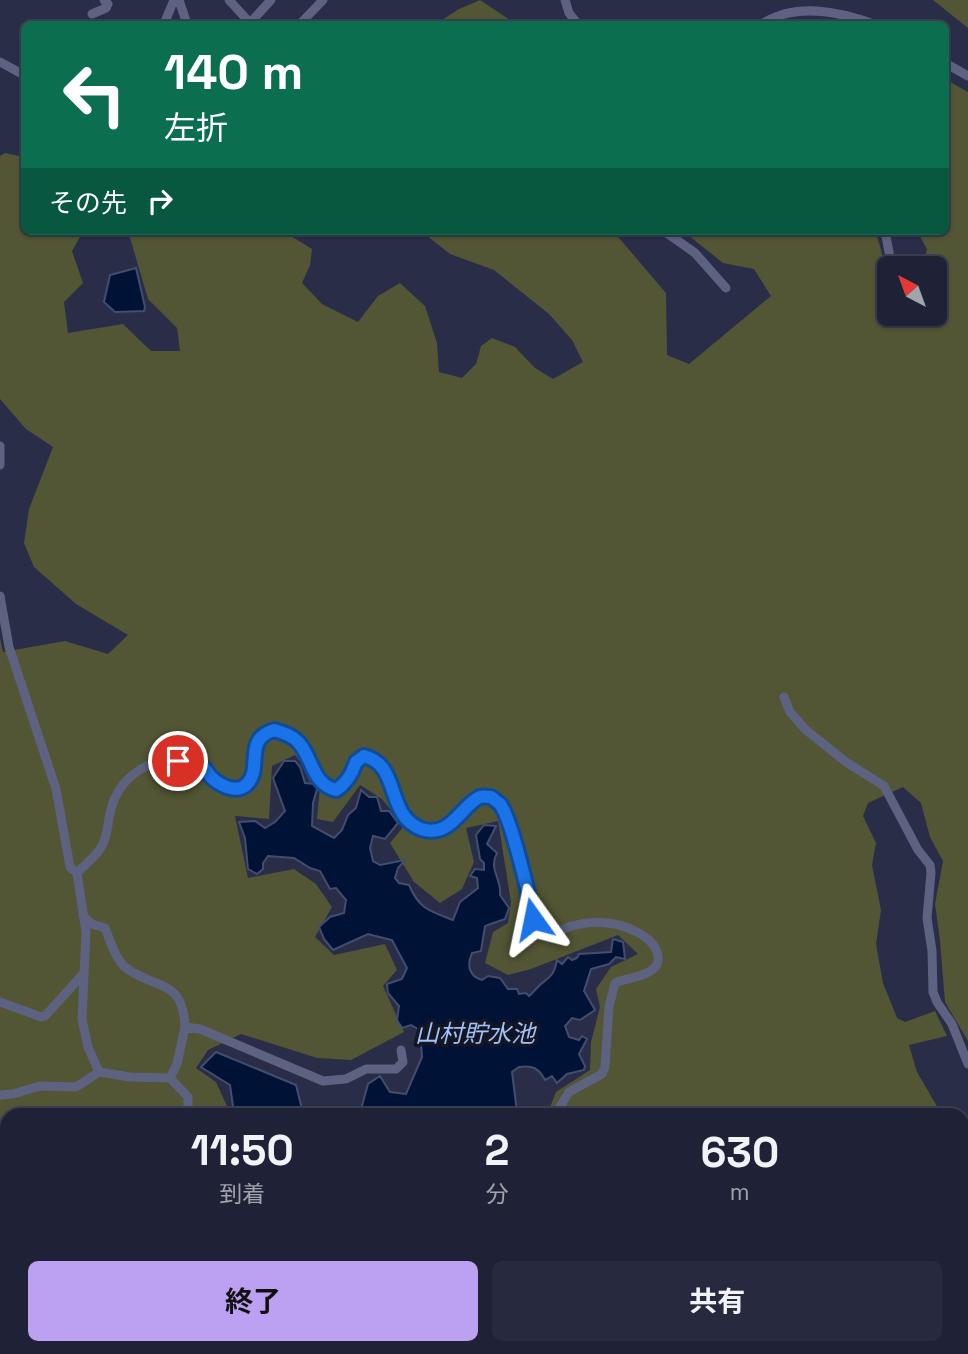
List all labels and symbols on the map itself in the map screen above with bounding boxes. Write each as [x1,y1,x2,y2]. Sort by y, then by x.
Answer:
north arrow [877,256,947,326]
pin [148,731,208,791]
position arrow [496,882,570,956]
water label: 山村貯水池 [415,1018,537,1049]

